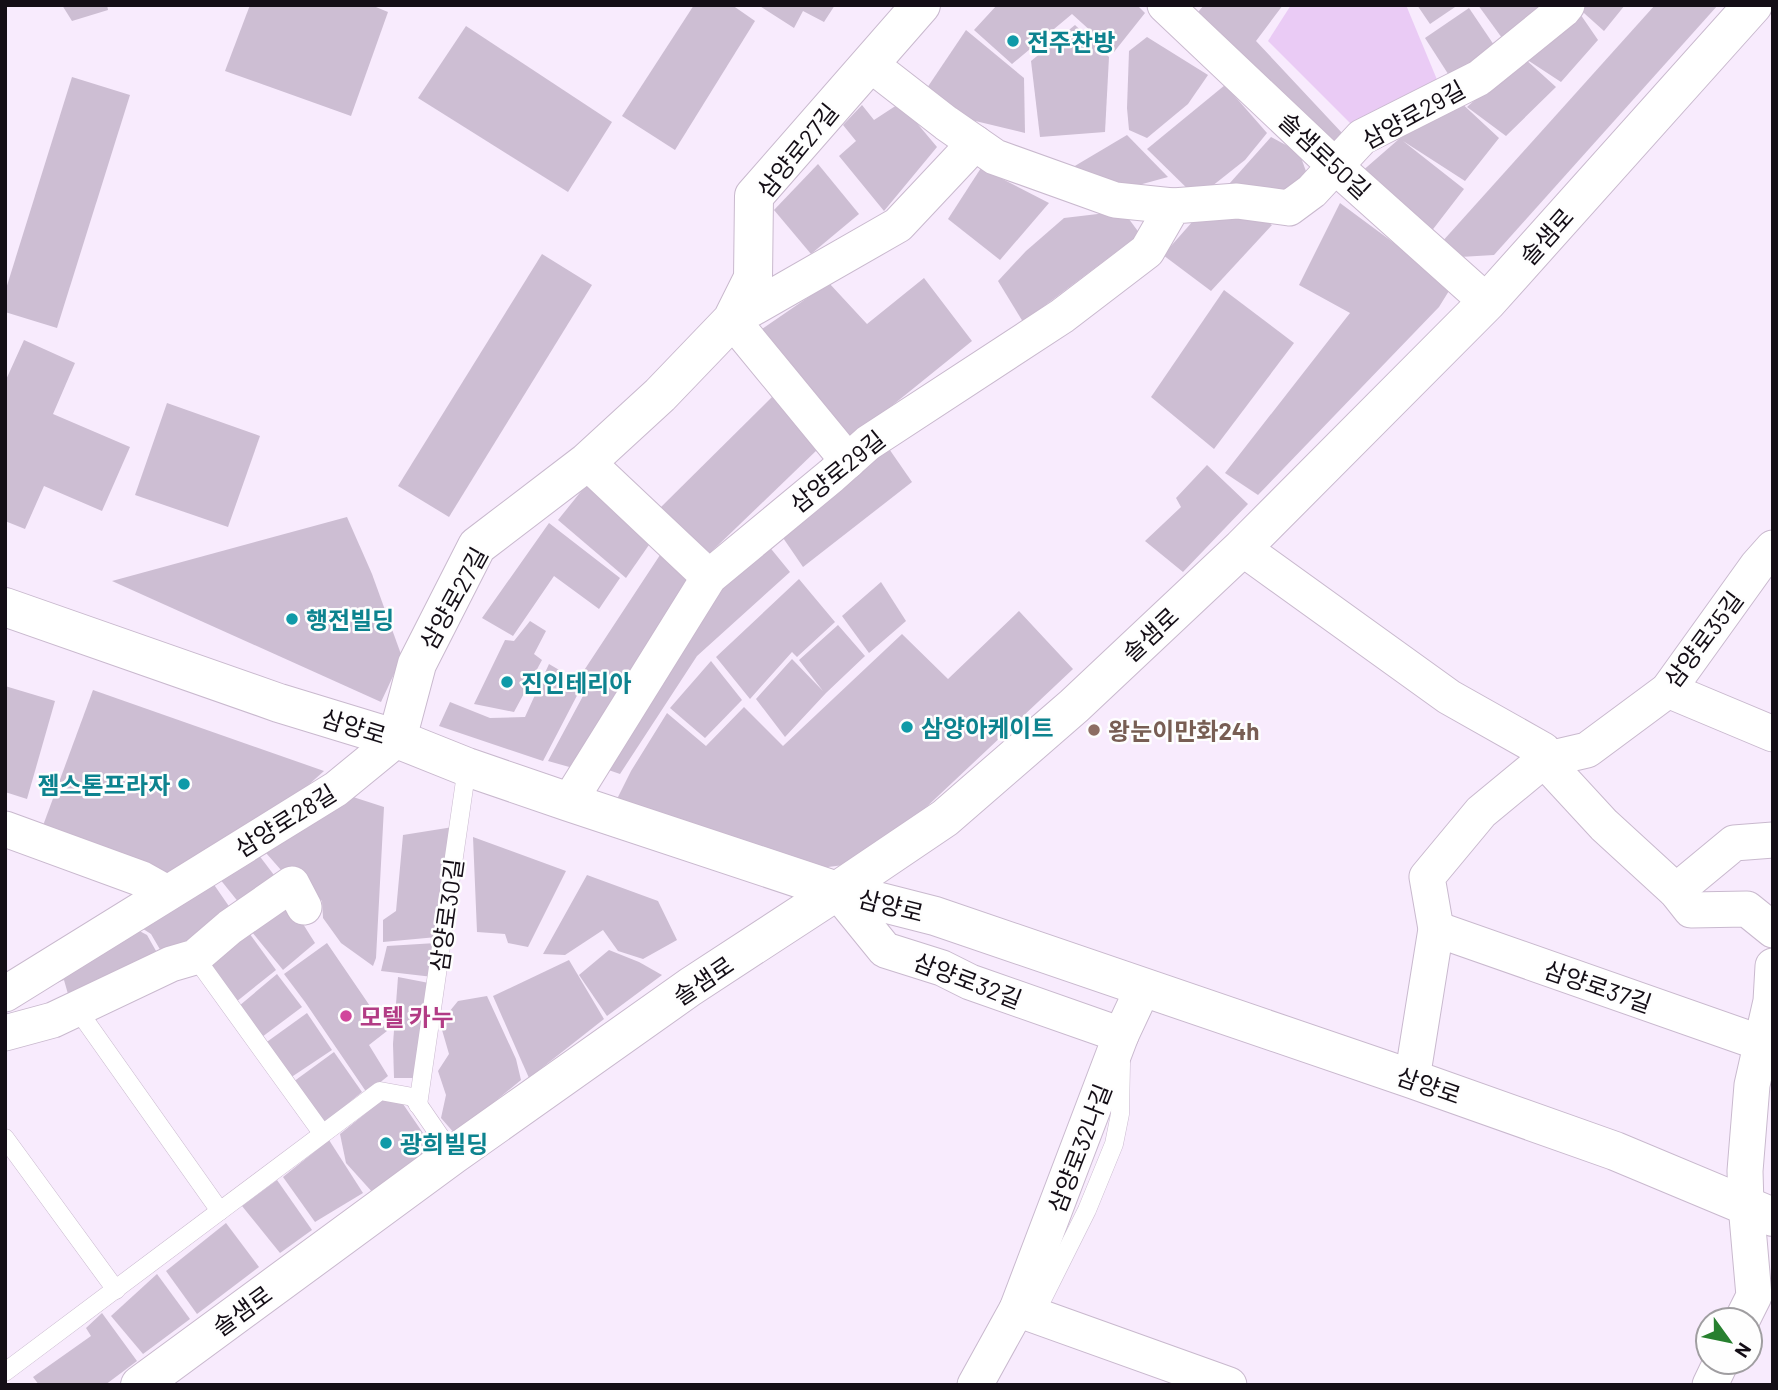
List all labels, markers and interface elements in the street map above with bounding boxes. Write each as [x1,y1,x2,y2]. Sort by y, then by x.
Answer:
place label: 전주찬방 [1027,27,1115,56]
marker: 전주찬방 [1005,33,1021,49]
street label: 삼양로29길 [1356,74,1470,154]
street label: 삼양로27길 [750,97,844,203]
street label: 솔샘로50길 [1273,105,1377,205]
street label: 솔샘로 [1513,202,1579,270]
street label: 삼양로29길 [784,424,890,518]
street label: 삼양로27길 [413,542,493,654]
street label: 삼양로35길 [1657,585,1749,693]
street label: 솔샘로 [1116,601,1184,667]
place label: 행전빌딩 [306,605,394,634]
marker: 행전빌딩 [284,611,300,627]
place label: 진인테리아 [521,668,631,697]
marker: 진인테리아 [499,674,515,690]
street label: 삼양로 [318,702,390,750]
place label: 삼양아케이트 [921,713,1053,742]
place label: 왕눈이만화24h [1108,716,1260,745]
marker: 삼양아케이트 [899,719,915,735]
marker: 왕눈이만화24h [1086,722,1102,738]
place label: 젬스톤프라자 [38,770,170,799]
marker: 젬스톤프라자 [176,776,192,792]
street label: 삼양로28길 [229,778,341,862]
street label: 삼양로30길 [424,856,468,974]
street label: 삼양로 [855,883,927,927]
street label: 삼양로32길 [910,946,1026,1014]
street label: 솔샘로 [667,949,739,1011]
street label: 삼양로37길 [1540,954,1656,1018]
place label: 모텔 카누 [360,1002,453,1031]
marker: 모텔 카누 [338,1008,354,1024]
street label: 삼양로 [1393,1061,1465,1109]
street label: 삼양로32나길 [1041,1079,1117,1217]
place label: 광희빌딩 [400,1129,488,1158]
marker: 광희빌딩 [378,1135,394,1151]
street label: 솔샘로 [207,1279,277,1341]
north arrow [1694,1306,1764,1376]
text: N [1731,1339,1757,1362]

